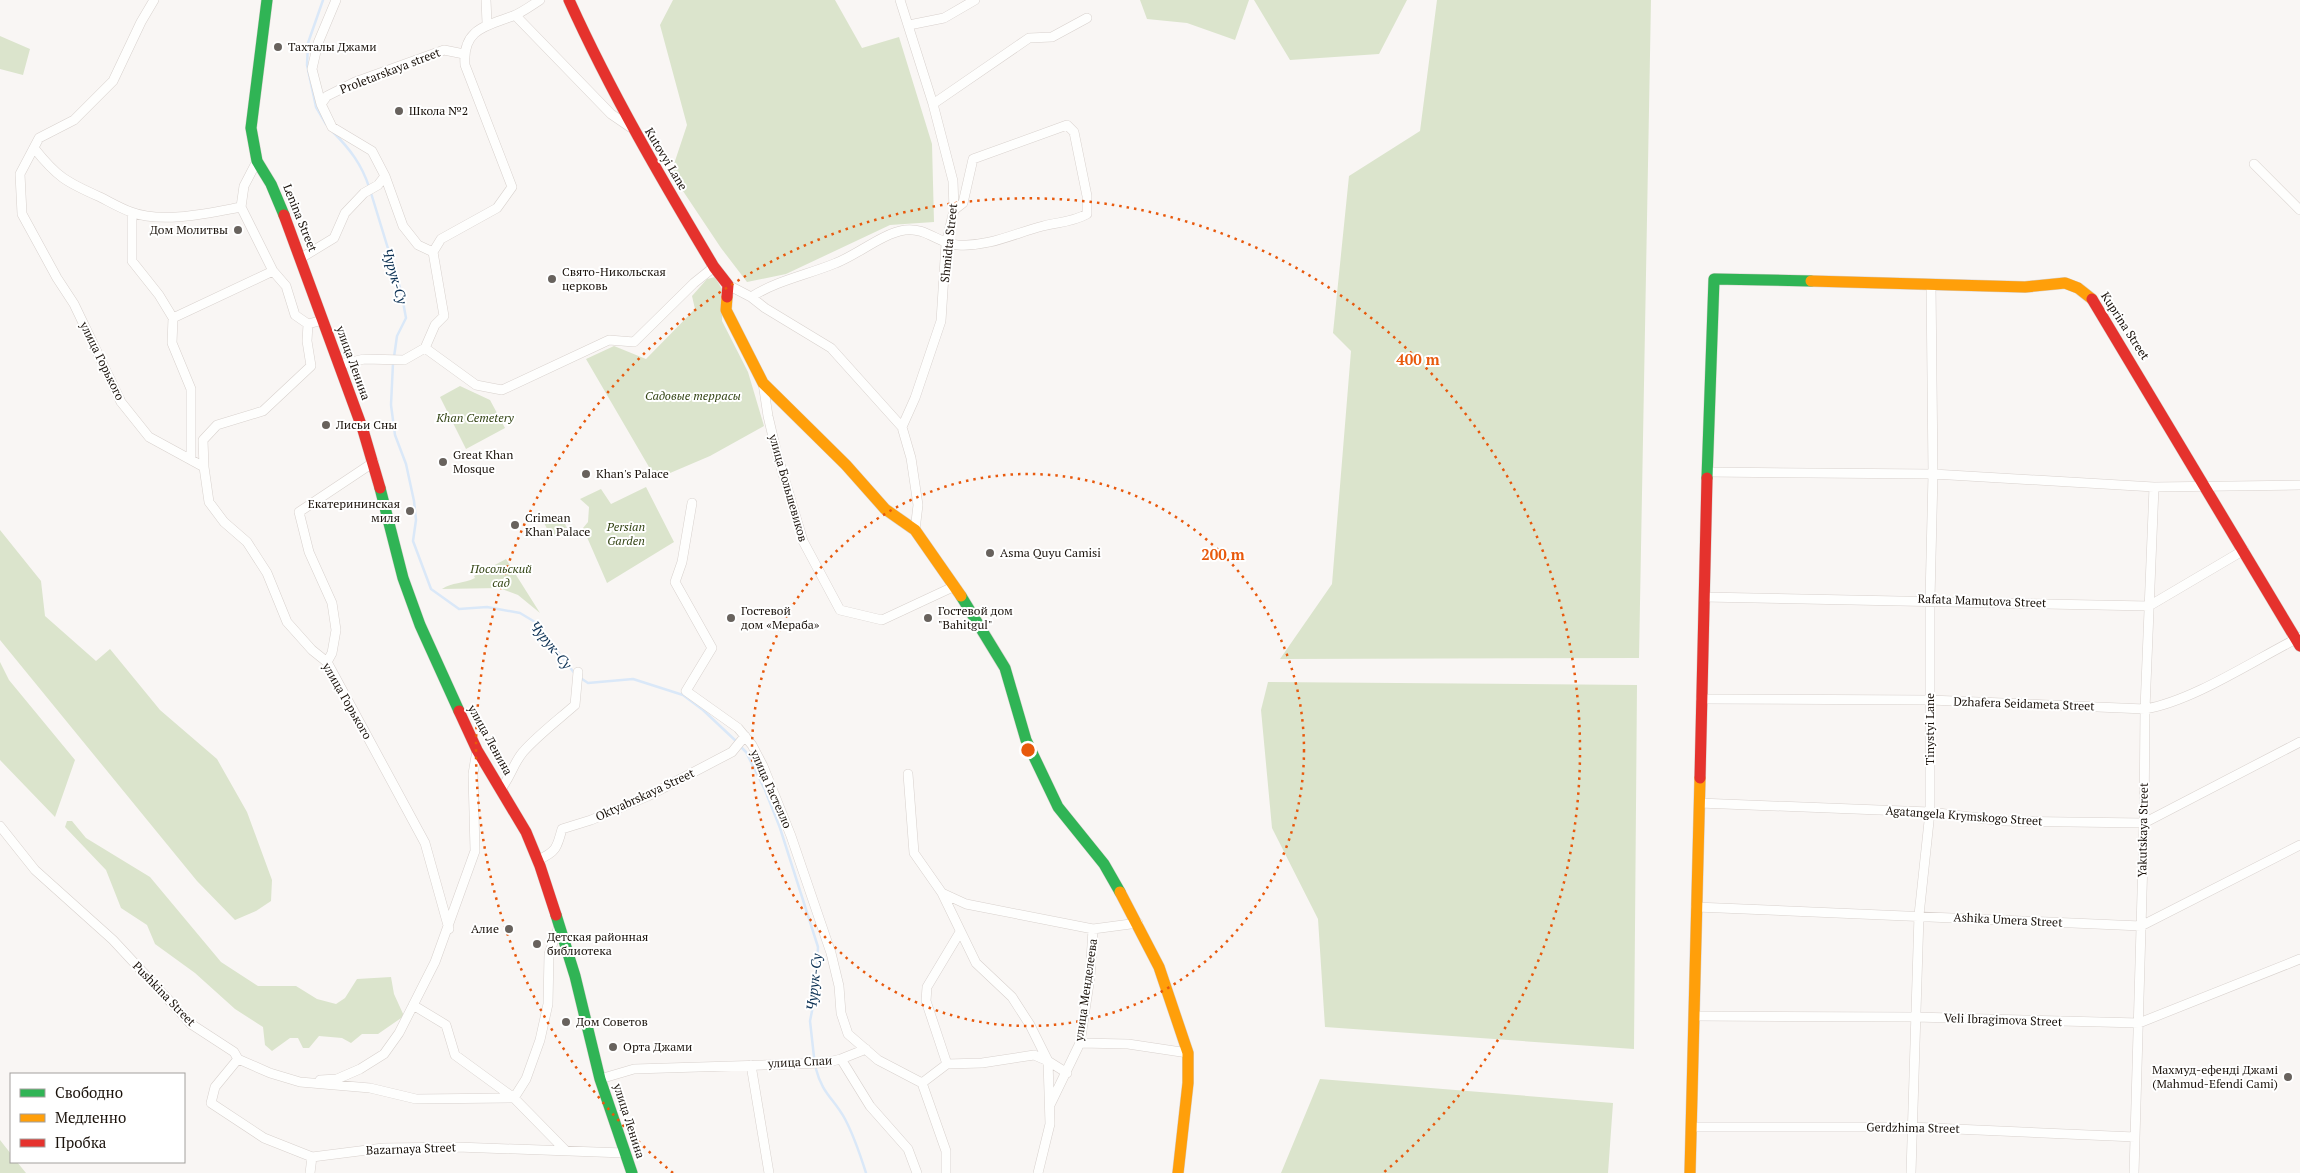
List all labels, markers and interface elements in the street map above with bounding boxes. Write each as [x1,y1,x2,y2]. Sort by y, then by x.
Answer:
place label: Тахталы Джами [288,39,377,54]
marker: Тахталы Джами [272,41,284,53]
street label: Proletarskaya street [337,44,443,97]
place label: Школа №2 [409,103,468,118]
marker: Школа №2 [393,105,405,117]
street label: Kutovyi Lane [642,125,691,193]
street label: Lenina Street [280,182,321,254]
street label: Shmidta Street [937,202,960,283]
place label: Дом Молитвы [150,222,228,237]
marker: Дом Молитвы [232,224,244,236]
water label: Чурук-Су [378,246,413,306]
place label: Свято-Никольская церковь [562,264,666,293]
marker: Свято-Никольская церковь [546,273,558,285]
street label: Kuprina Street [2098,289,2153,363]
street label: улица Горького [76,318,128,403]
street label: улица Ленина [333,323,374,402]
text: 400 m [1396,349,1440,369]
park label: Садовые террасы [645,388,741,403]
park label: Khan Cemetery [435,410,514,425]
place label: Лисьи Сны [335,417,397,432]
marker: Лисьи Сны [320,419,332,431]
street label: улица Большевиков [766,431,811,543]
place label: Great Khan Mosque [453,447,513,476]
marker: Great Khan Mosque [437,456,449,468]
place label: Khan's Palace [596,466,669,481]
marker: Khan's Palace [580,468,592,480]
place label: Екатерининская миля [308,496,400,525]
marker: Екатерининская миля [404,505,416,517]
place label: Crimean Khan Palace [525,510,590,539]
marker: Crimean Khan Palace [509,519,521,531]
park label: Persian Garden [606,519,645,548]
text: 200 m [1201,544,1245,564]
place label: Asma Quyu Camisi [1000,545,1101,560]
marker: Asma Quyu Camisi [984,547,996,559]
park label: Посольский сад [469,561,532,590]
street label: Rafata Mamutova Street [1917,591,2047,610]
place label: Гостевой дом «Мераба» [741,603,820,632]
place label: Гостевой дом "Bahitgul" [938,603,1013,632]
marker: Гостевой дом «Мераба» [725,612,737,624]
marker: Гостевой дом "Bahitgul" [922,612,934,624]
water label: Чурук-Су [526,617,577,673]
street label: улица Горького [319,659,376,742]
street label: Tinystyi Lane [1922,693,1937,765]
street label: Dzhafera Seidameta Street [1953,694,2095,713]
street label: улица Ленина [464,701,516,777]
centre of rings [1019,741,1037,759]
street label: улица Гастелло [747,746,796,831]
street label: Oktyabrskaya Street [593,765,697,824]
street label: Yakutskaya Street [2134,782,2151,878]
street label: Agatangela Krymskogo Street [1885,803,2044,829]
street label: Ashika Umera Street [1953,909,2064,930]
place label: Алие [471,921,499,936]
marker: Алие [503,923,515,935]
place label: Детская районная библиотека [547,929,648,958]
marker: Детская районная библиотека [531,938,543,950]
street label: улица Менделеева [1071,938,1100,1043]
water label: Чурук-Су [801,952,826,1011]
street label: Pushkina Street [130,958,199,1030]
street label: Veli Ibragimova Street [1944,1010,2063,1029]
place label: Дом Советов [576,1014,648,1029]
marker: Дом Советов [560,1016,572,1028]
place label: Орта Джами [623,1039,692,1054]
marker: Орта Джами [607,1041,619,1053]
street label: улица Спаи [766,1052,833,1071]
place label: Махмуд-ефенді Джамі (Mahmud-Efendi Cami) [2152,1062,2278,1091]
marker: Махмуд-ефенді Джамі (Mahmud-Efendi Cami) [2282,1071,2294,1083]
legend [10,1073,185,1163]
street label: улица Ленина [610,1081,649,1160]
text: Свободно [55,1082,123,1102]
text: Медленно [55,1107,126,1127]
street label: Gerdzhima Street [1866,1119,1960,1136]
text: Пробка [55,1132,107,1152]
street label: Bazarnaya Street [366,1139,457,1158]

